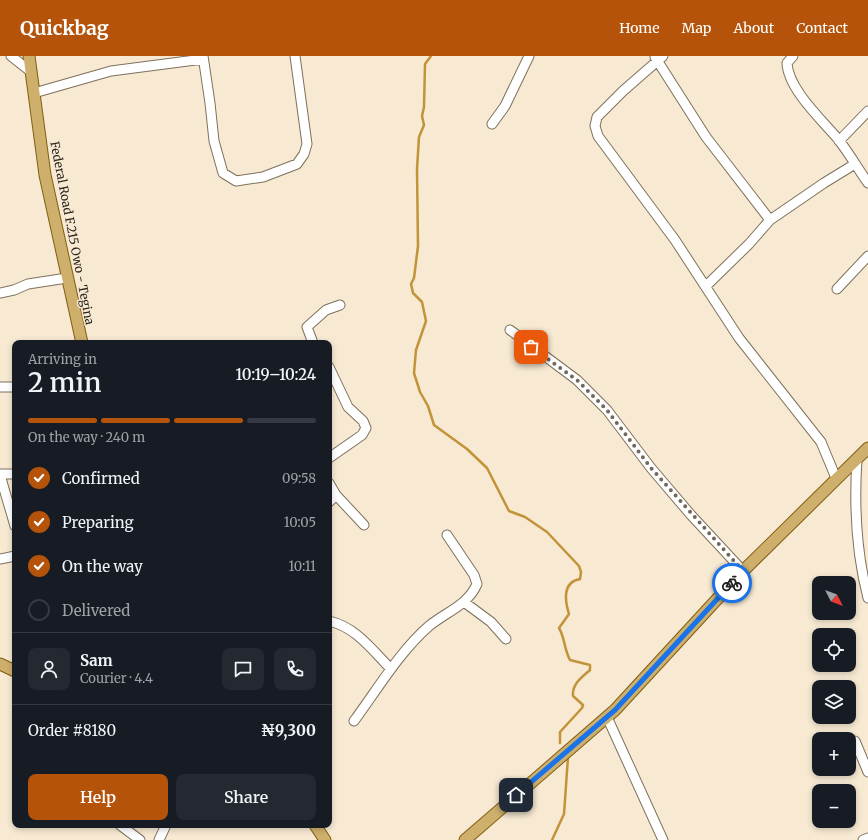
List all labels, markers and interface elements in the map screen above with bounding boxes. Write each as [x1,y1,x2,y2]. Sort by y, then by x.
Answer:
text: Quickbag [20,16,109,40]
text: Home [619,19,660,37]
text: Map [682,19,711,37]
text: About [733,19,774,37]
text: Contact [796,19,848,37]
street label: Federal Road F.215 Owo - Tegina [47,140,98,326]
pin [514,330,548,364]
icon: bag [520,336,542,358]
text: Arriving in [28,351,97,368]
text: 10:19–10:24 [236,365,316,384]
text: 2 min [28,366,101,399]
text: On the way · 240 m [28,429,145,446]
icon: check [28,467,50,489]
text: Confirmed [62,469,140,488]
text: 09:58 [282,470,316,487]
icon: check [28,511,50,533]
text: Preparing [62,513,134,532]
text: 10:05 [284,514,316,531]
icon: check [28,555,50,577]
text: On the way [62,557,143,576]
text: 10:11 [289,558,316,575]
courier [712,563,752,603]
icon: bike [721,572,743,594]
north arrow [812,576,856,620]
map controls [812,576,856,828]
text: Delivered [62,601,130,620]
button: locate [812,628,856,672]
button: person [28,648,70,690]
button: chat [222,648,264,690]
button: phone [274,648,316,690]
text: Sam [80,651,113,670]
text: Courier · 4.4 [80,670,153,687]
button: layers [812,680,856,724]
text: Order #8180 [28,721,116,740]
text: ₦9,300 [261,721,316,740]
button: + [812,732,856,776]
button: Help [28,774,168,820]
button: Share [176,774,316,820]
pin [499,778,533,812]
icon: home [505,784,527,806]
button: − [812,784,856,828]

